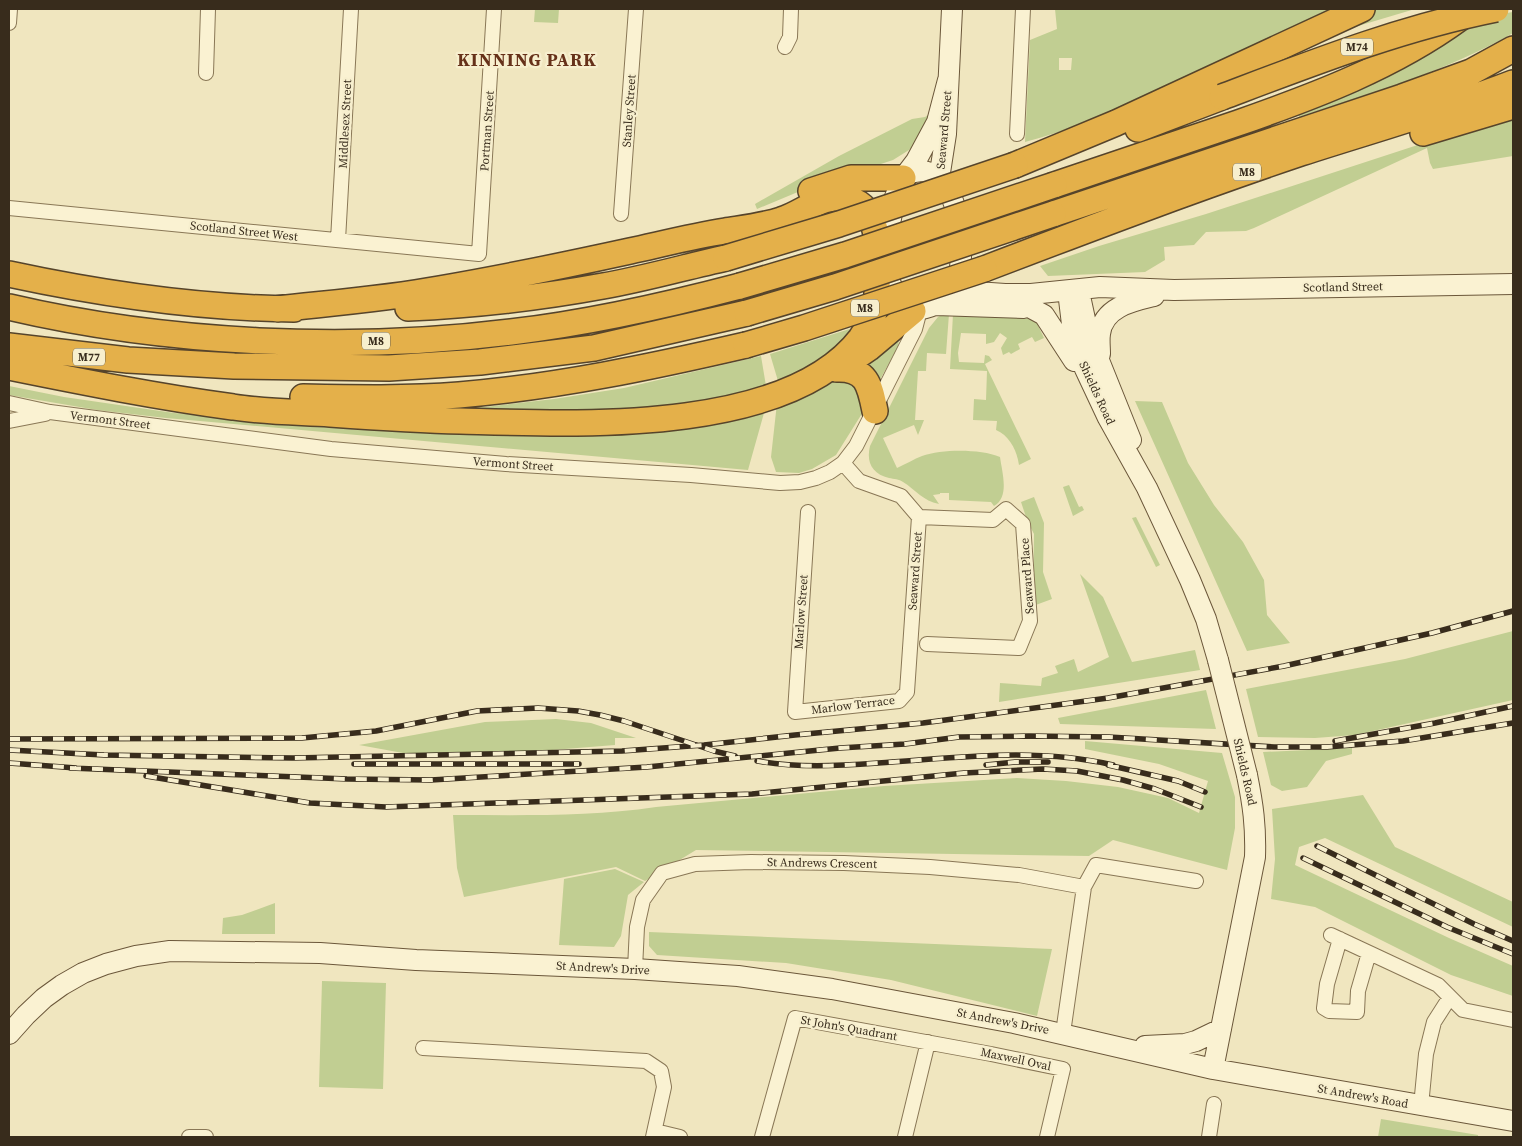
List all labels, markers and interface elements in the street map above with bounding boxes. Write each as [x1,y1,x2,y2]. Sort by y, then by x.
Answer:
road number: M74 [1341,38,1373,56]
district label: KINNING PARK [457,47,597,72]
street label: Stanley Street [618,74,640,148]
street label: Middlesex Street [335,79,355,169]
street label: Portman Street [476,90,498,172]
street label: Seaward Street [933,90,955,170]
road number: M8 [1233,163,1261,180]
street label: Scotland Street West [189,217,299,245]
street label: Scotland Street [1303,278,1383,296]
road number: M8 [851,300,879,316]
road number: M8 [362,332,390,350]
road number: M77 [73,348,105,366]
street label: Shields Road [1075,359,1119,428]
street label: Vermont Street [69,407,151,433]
street label: Vermont Street [472,453,554,475]
street label: Seaward Street [904,531,926,611]
street label: Seaward Place [1016,537,1038,615]
street label: Marlow Street [790,574,812,650]
street label: Marlow Terrace [810,692,896,718]
street label: Shields Road [1230,737,1261,807]
street label: St Andrews Crescent [767,854,877,872]
street label: St Andrew's Drive [556,958,650,978]
street label: St Andrew's Drive [956,1004,1050,1038]
street label: St John's Quadrant [800,1012,899,1044]
street label: Maxwell Oval [979,1044,1053,1074]
street label: St Andrew's Road [1316,1080,1410,1112]

